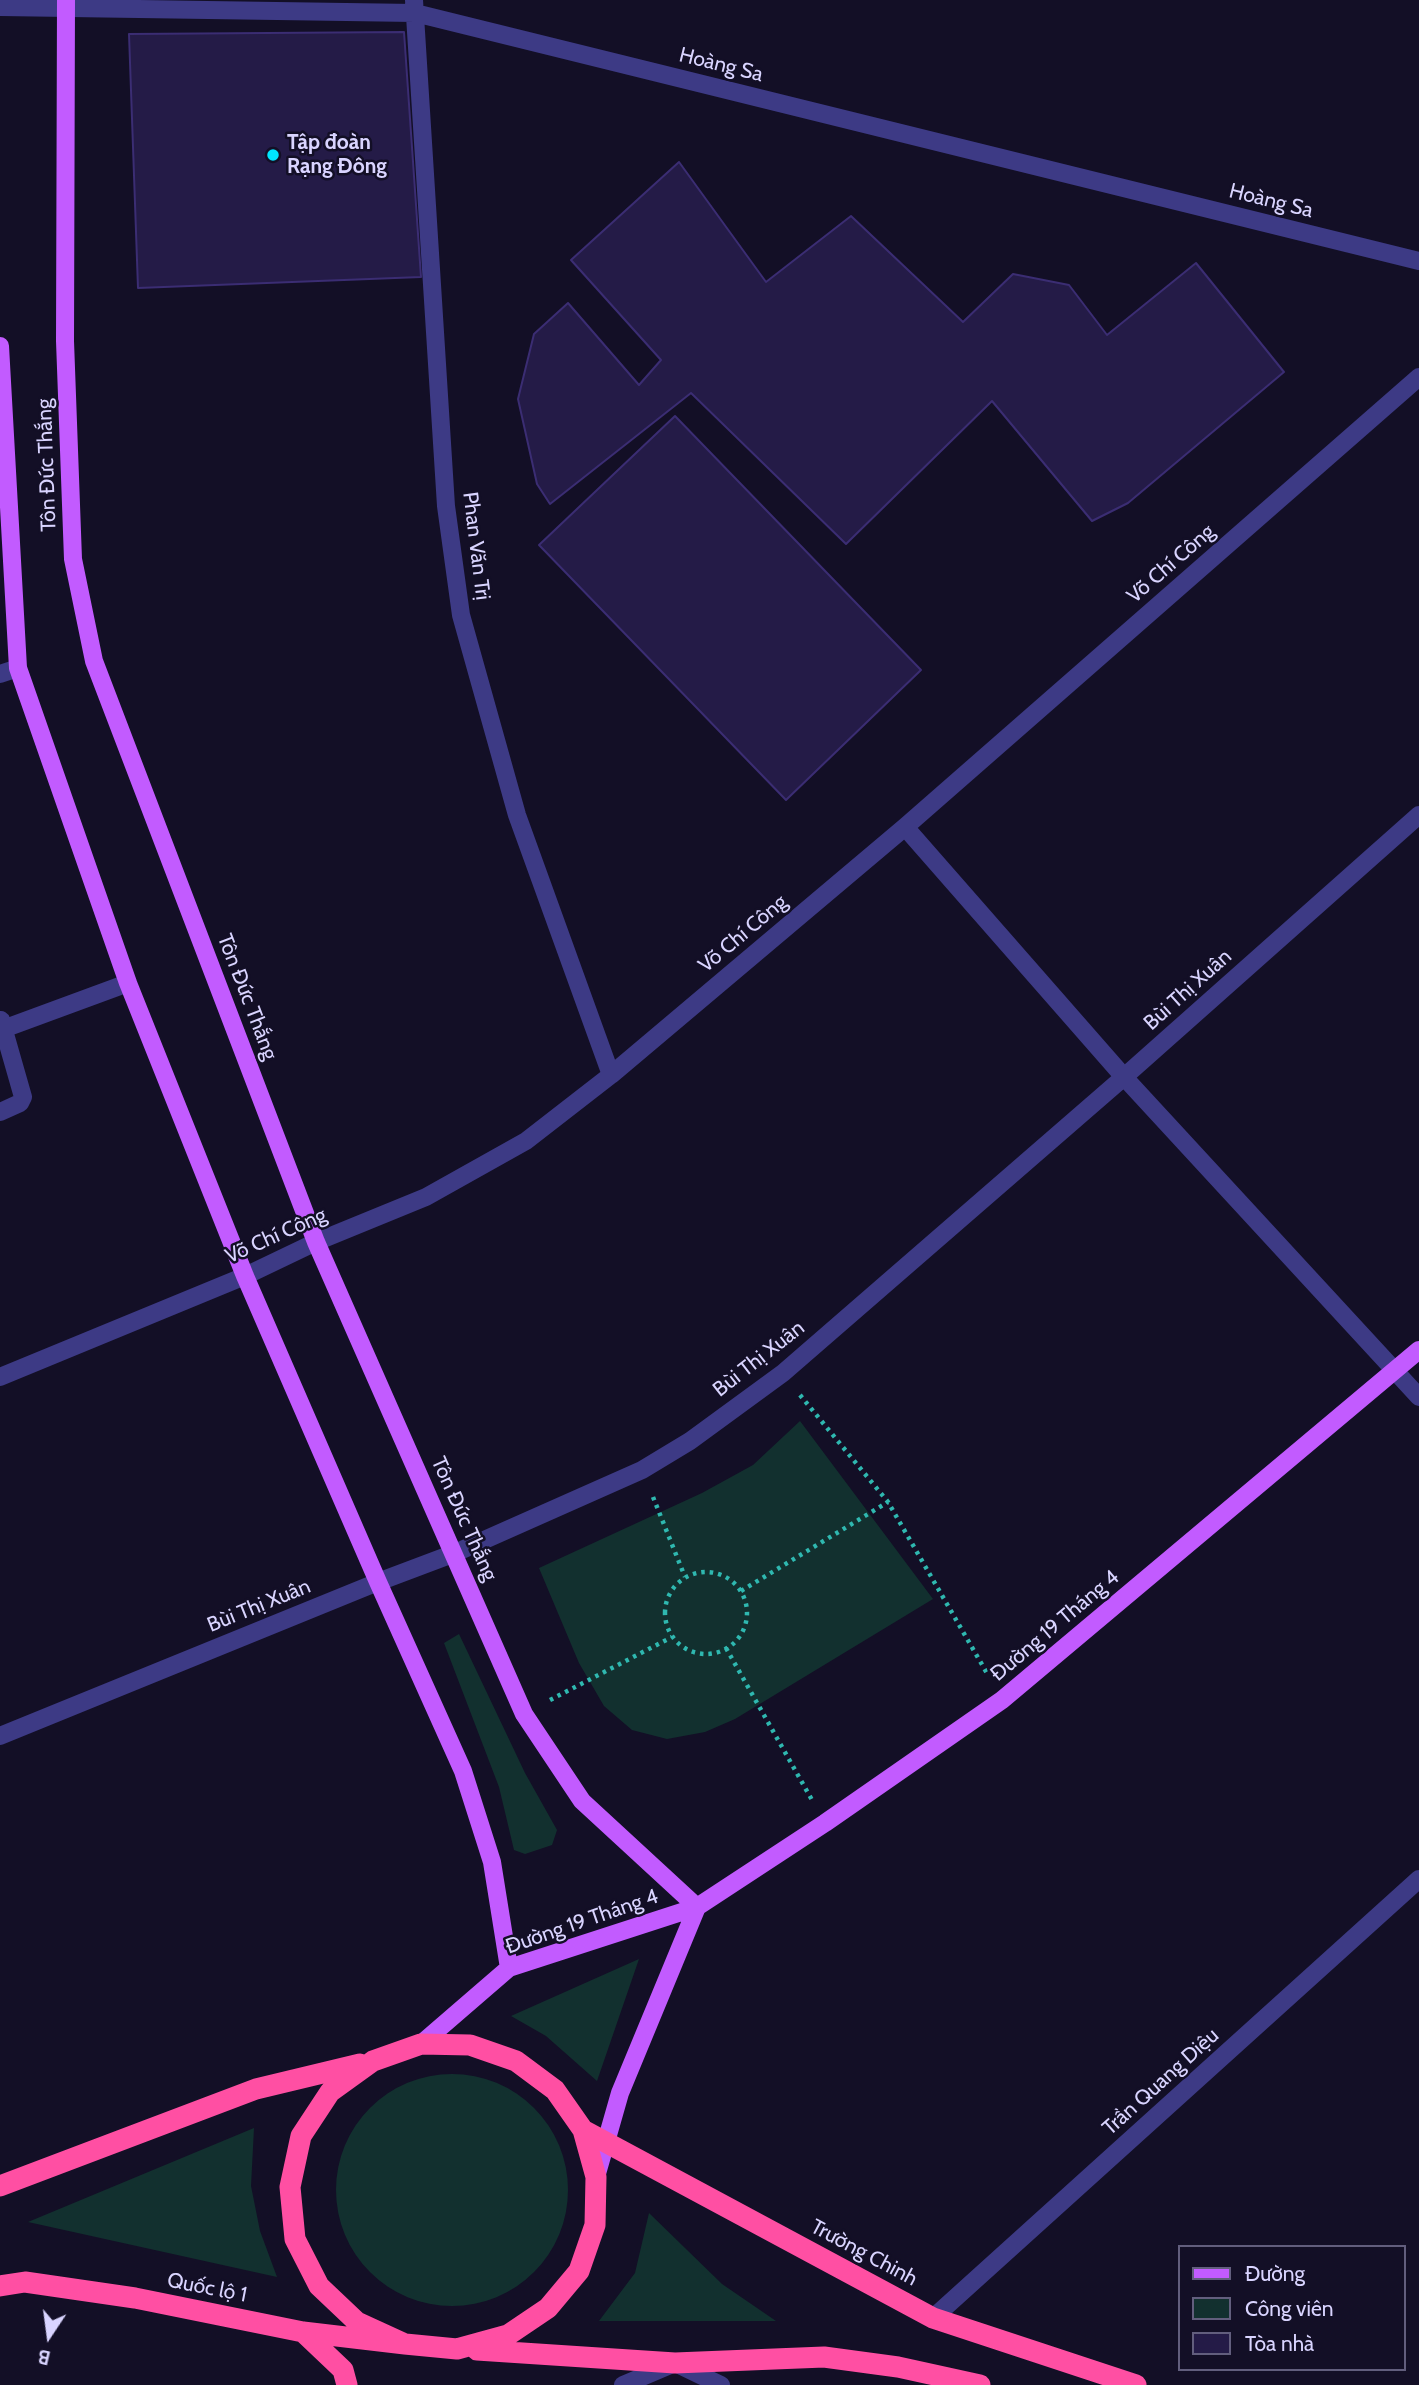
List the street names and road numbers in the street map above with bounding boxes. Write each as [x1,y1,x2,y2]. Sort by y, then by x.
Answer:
street label: Hoàng Sa [677,42,765,88]
street label: Hoàng Sa [1227,178,1315,224]
street label: Tôn Đức Thắng [32,398,62,532]
street label: Phan Văn Trị [457,490,495,602]
street label: Võ Chí Công [1122,519,1220,609]
street label: Võ Chí Công [694,890,792,978]
street label: Tôn Đức Thắng [211,930,283,1064]
street label: Bùi Thị Xuân [1139,944,1237,1036]
street label: Võ Chí Công [222,1203,330,1269]
street label: Bùi Thị Xuân [708,1316,810,1402]
street label: Tôn Đức Thắng [425,1453,503,1585]
street label: Đường 19 Tháng 4 [986,1565,1124,1687]
street label: Bùi Thị Xuân [204,1574,314,1638]
street label: Đường 19 Tháng 4 [502,1884,662,1960]
street label: Trần Quang Diệu [1098,2023,1224,2141]
street label: Trường Chinh [806,2214,922,2292]
street label: Quốc lộ 1 [165,2268,249,2308]

